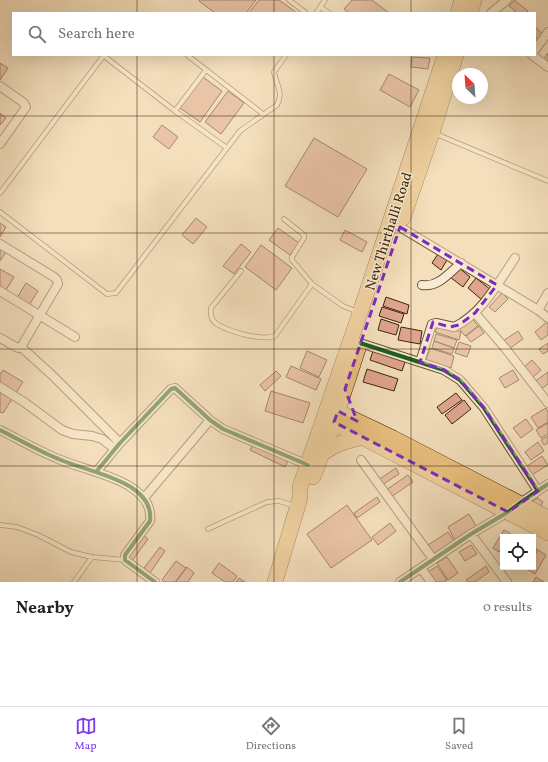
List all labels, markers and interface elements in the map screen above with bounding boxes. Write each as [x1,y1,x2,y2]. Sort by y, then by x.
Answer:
search box [12,12,536,56]
icon: search [26,23,48,45]
text: Search here [58,24,135,45]
north arrow [452,68,488,104]
street label: New Thirthalli Road [361,170,418,293]
map controls [500,534,536,570]
button: locate [500,534,536,570]
text: Nearby [16,597,74,620]
text: 0 results [483,599,532,617]
tab: Map [75,715,97,754]
tab: Directions [246,715,296,754]
tab: Saved [445,715,473,754]

